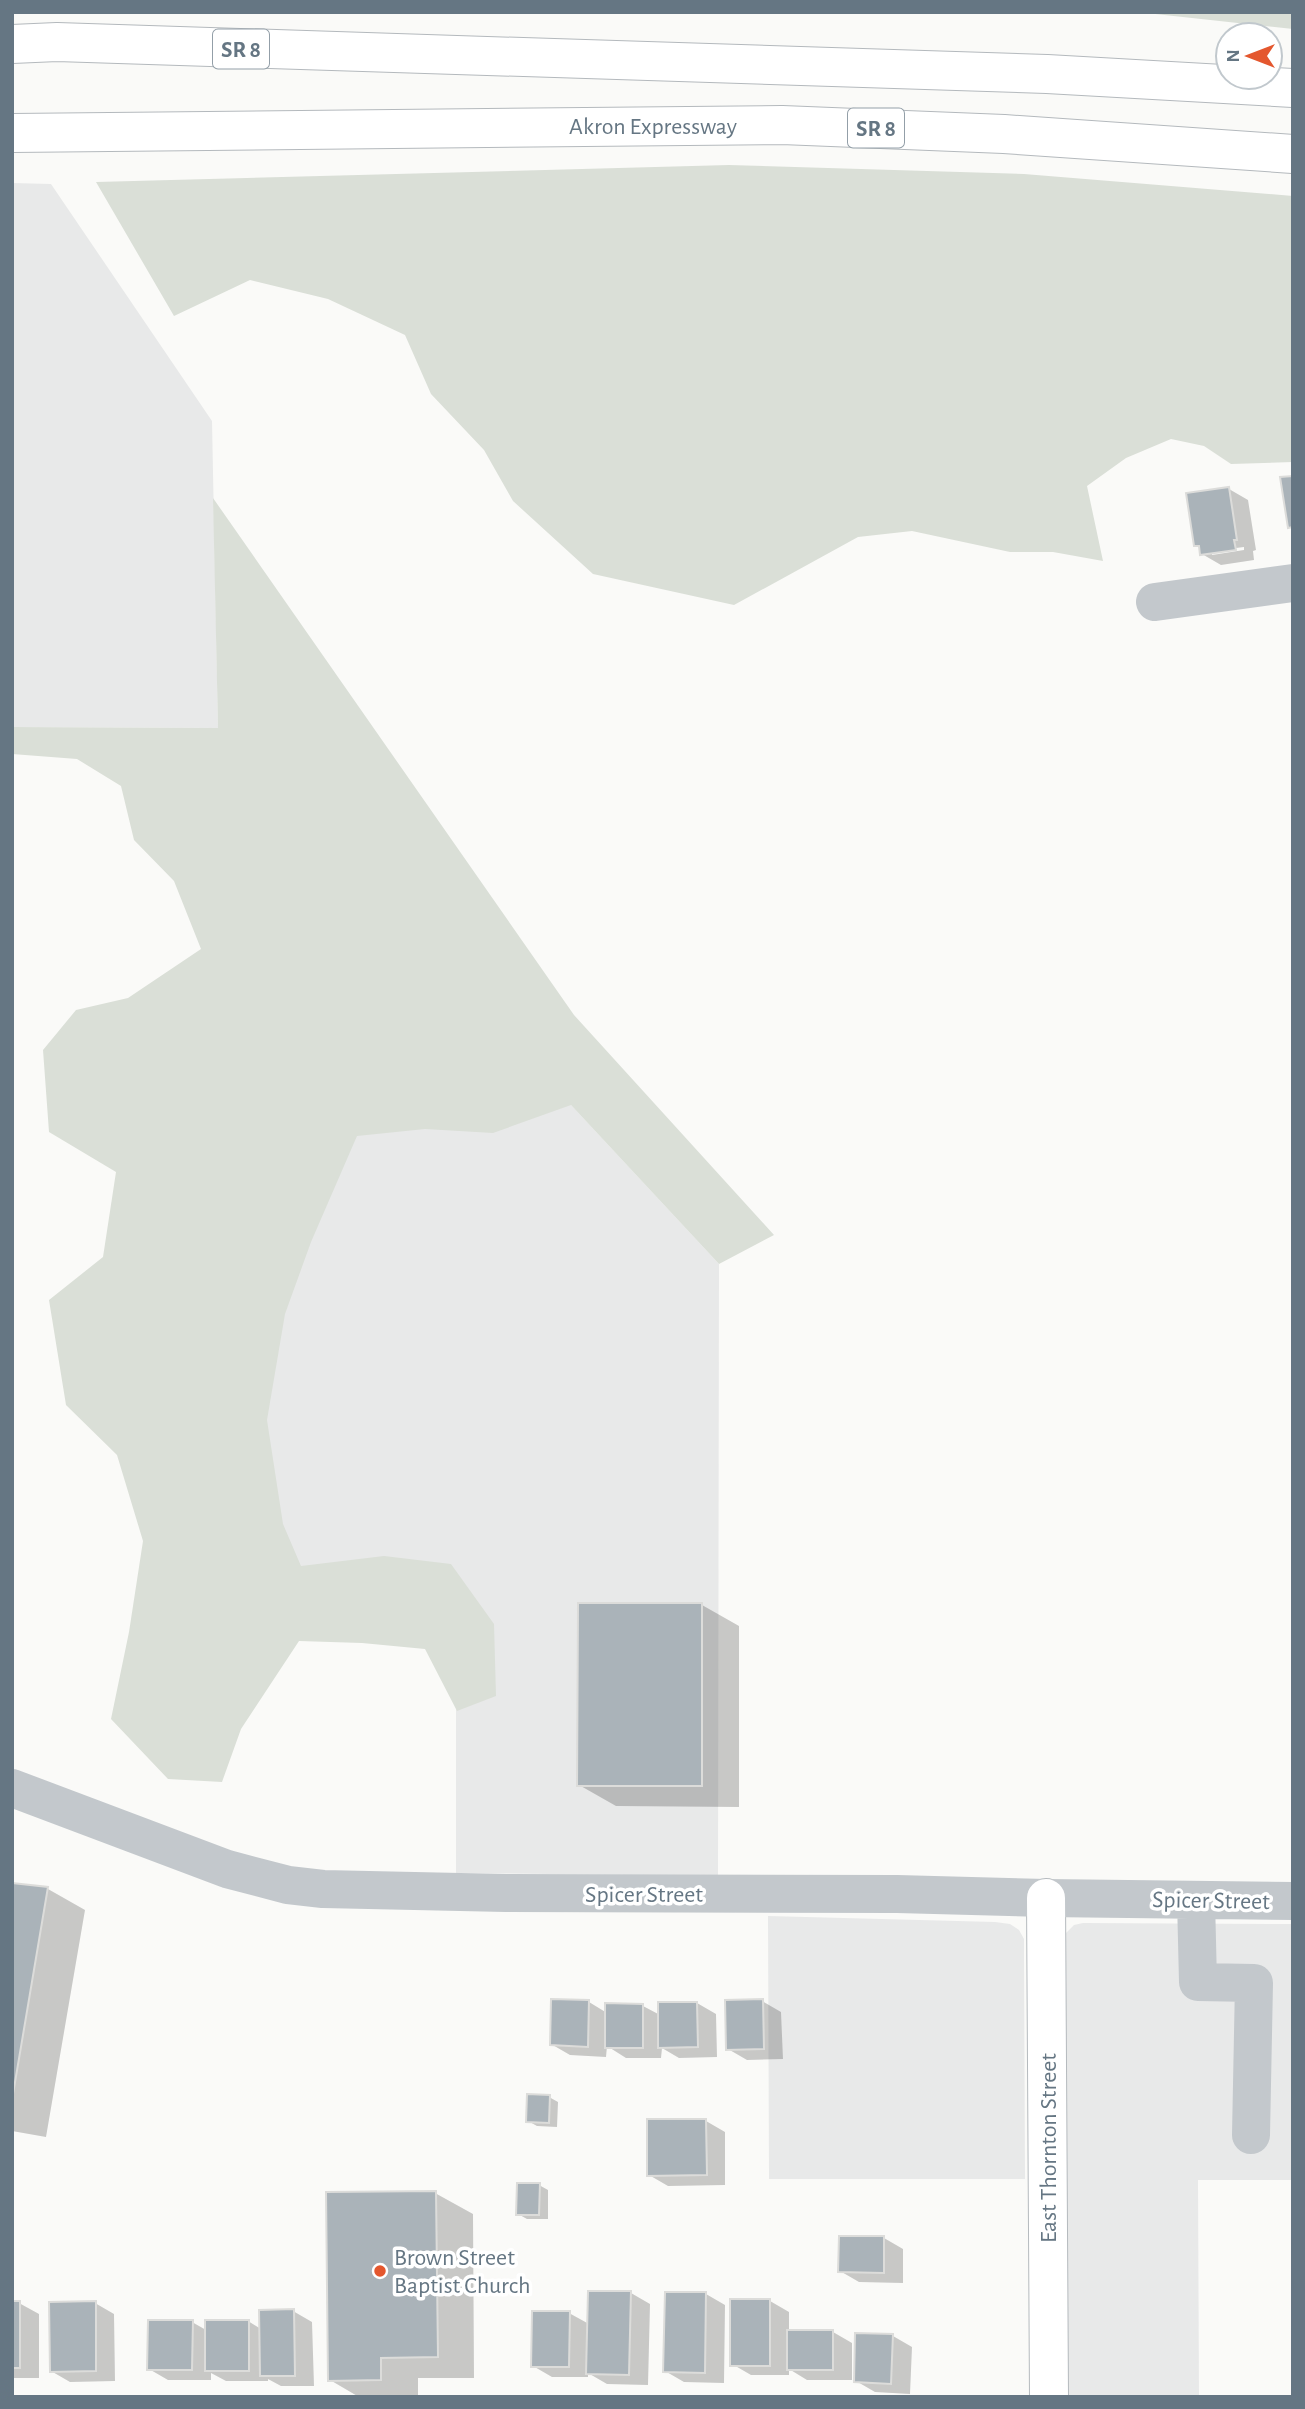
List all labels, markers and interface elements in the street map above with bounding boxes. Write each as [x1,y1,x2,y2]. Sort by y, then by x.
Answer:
north arrow [1214,21,1284,91]
road number: SR 8 [213,30,269,68]
text: N [1224,49,1243,63]
road number: SR 8 [848,108,904,148]
street label: Akron Expressway [569,115,737,139]
street label: Spicer Street [585,1883,703,1907]
street label: Spicer Street [1152,1888,1270,1914]
street label: East Thornton Street [1037,2053,1061,2243]
place label: Brown Street Baptist Church [394,2246,531,2298]
marker: Brown Street Baptist Church [372,2263,388,2279]

